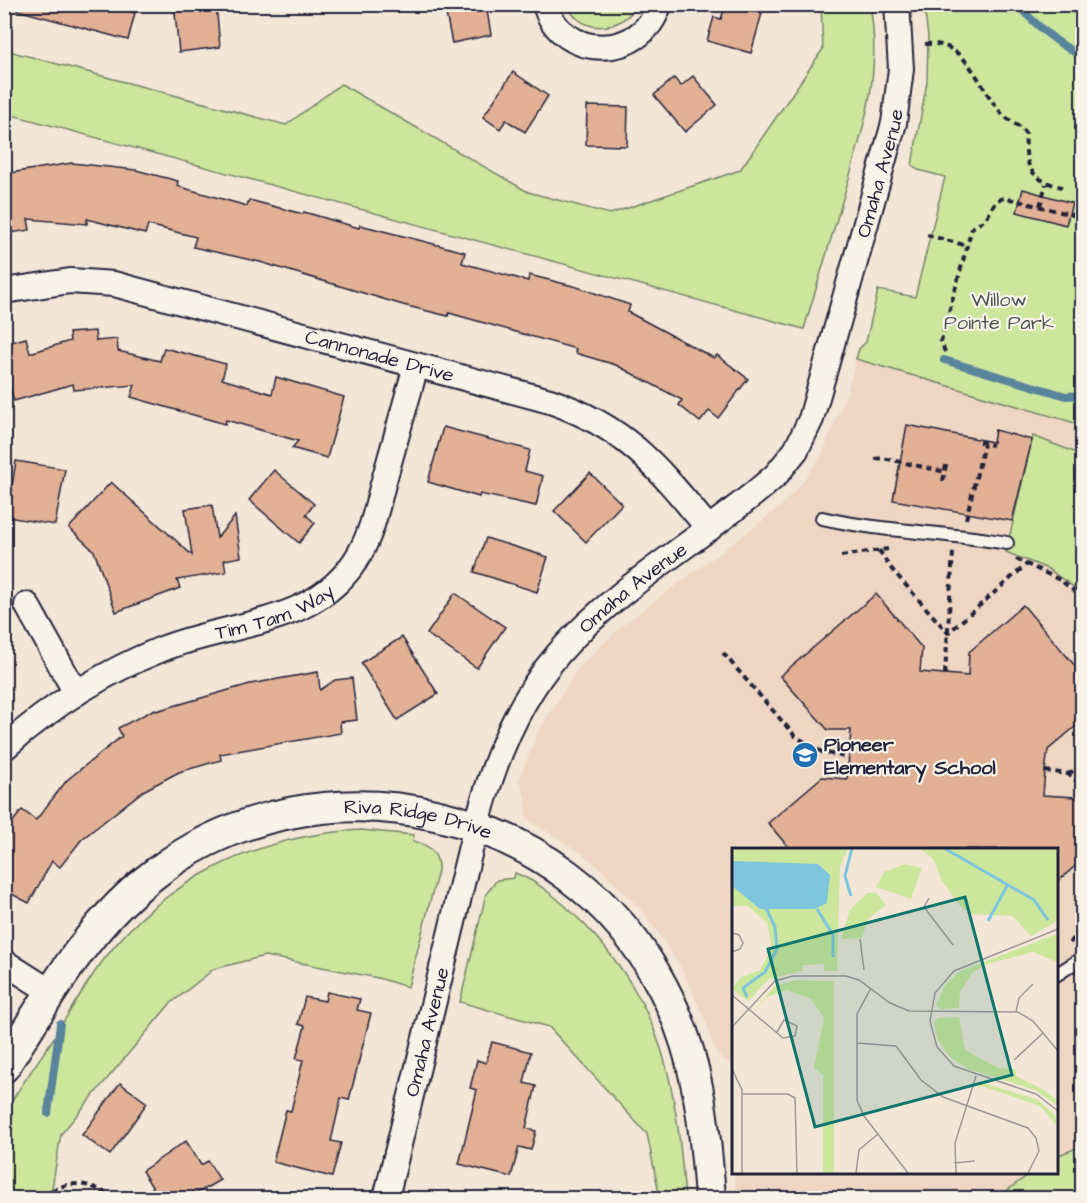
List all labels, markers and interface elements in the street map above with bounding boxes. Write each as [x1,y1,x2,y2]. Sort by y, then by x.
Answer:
street label: Omaha Avenue [850,107,911,241]
park label: Willow Pointe Park [944,286,1054,337]
street label: Cannonade Drive [302,323,457,390]
street label: Omaha Avenue [572,536,693,640]
street label: Tim Tam Way [212,578,341,647]
place label: Pioneer Elementary School [824,731,996,783]
school or university icon: Pioneer Elementary School [790,740,820,770]
street label: Riva Ridge Drive [344,793,496,847]
inset map [732,848,1057,1173]
street label: Omaha Avenue [398,964,457,1100]

